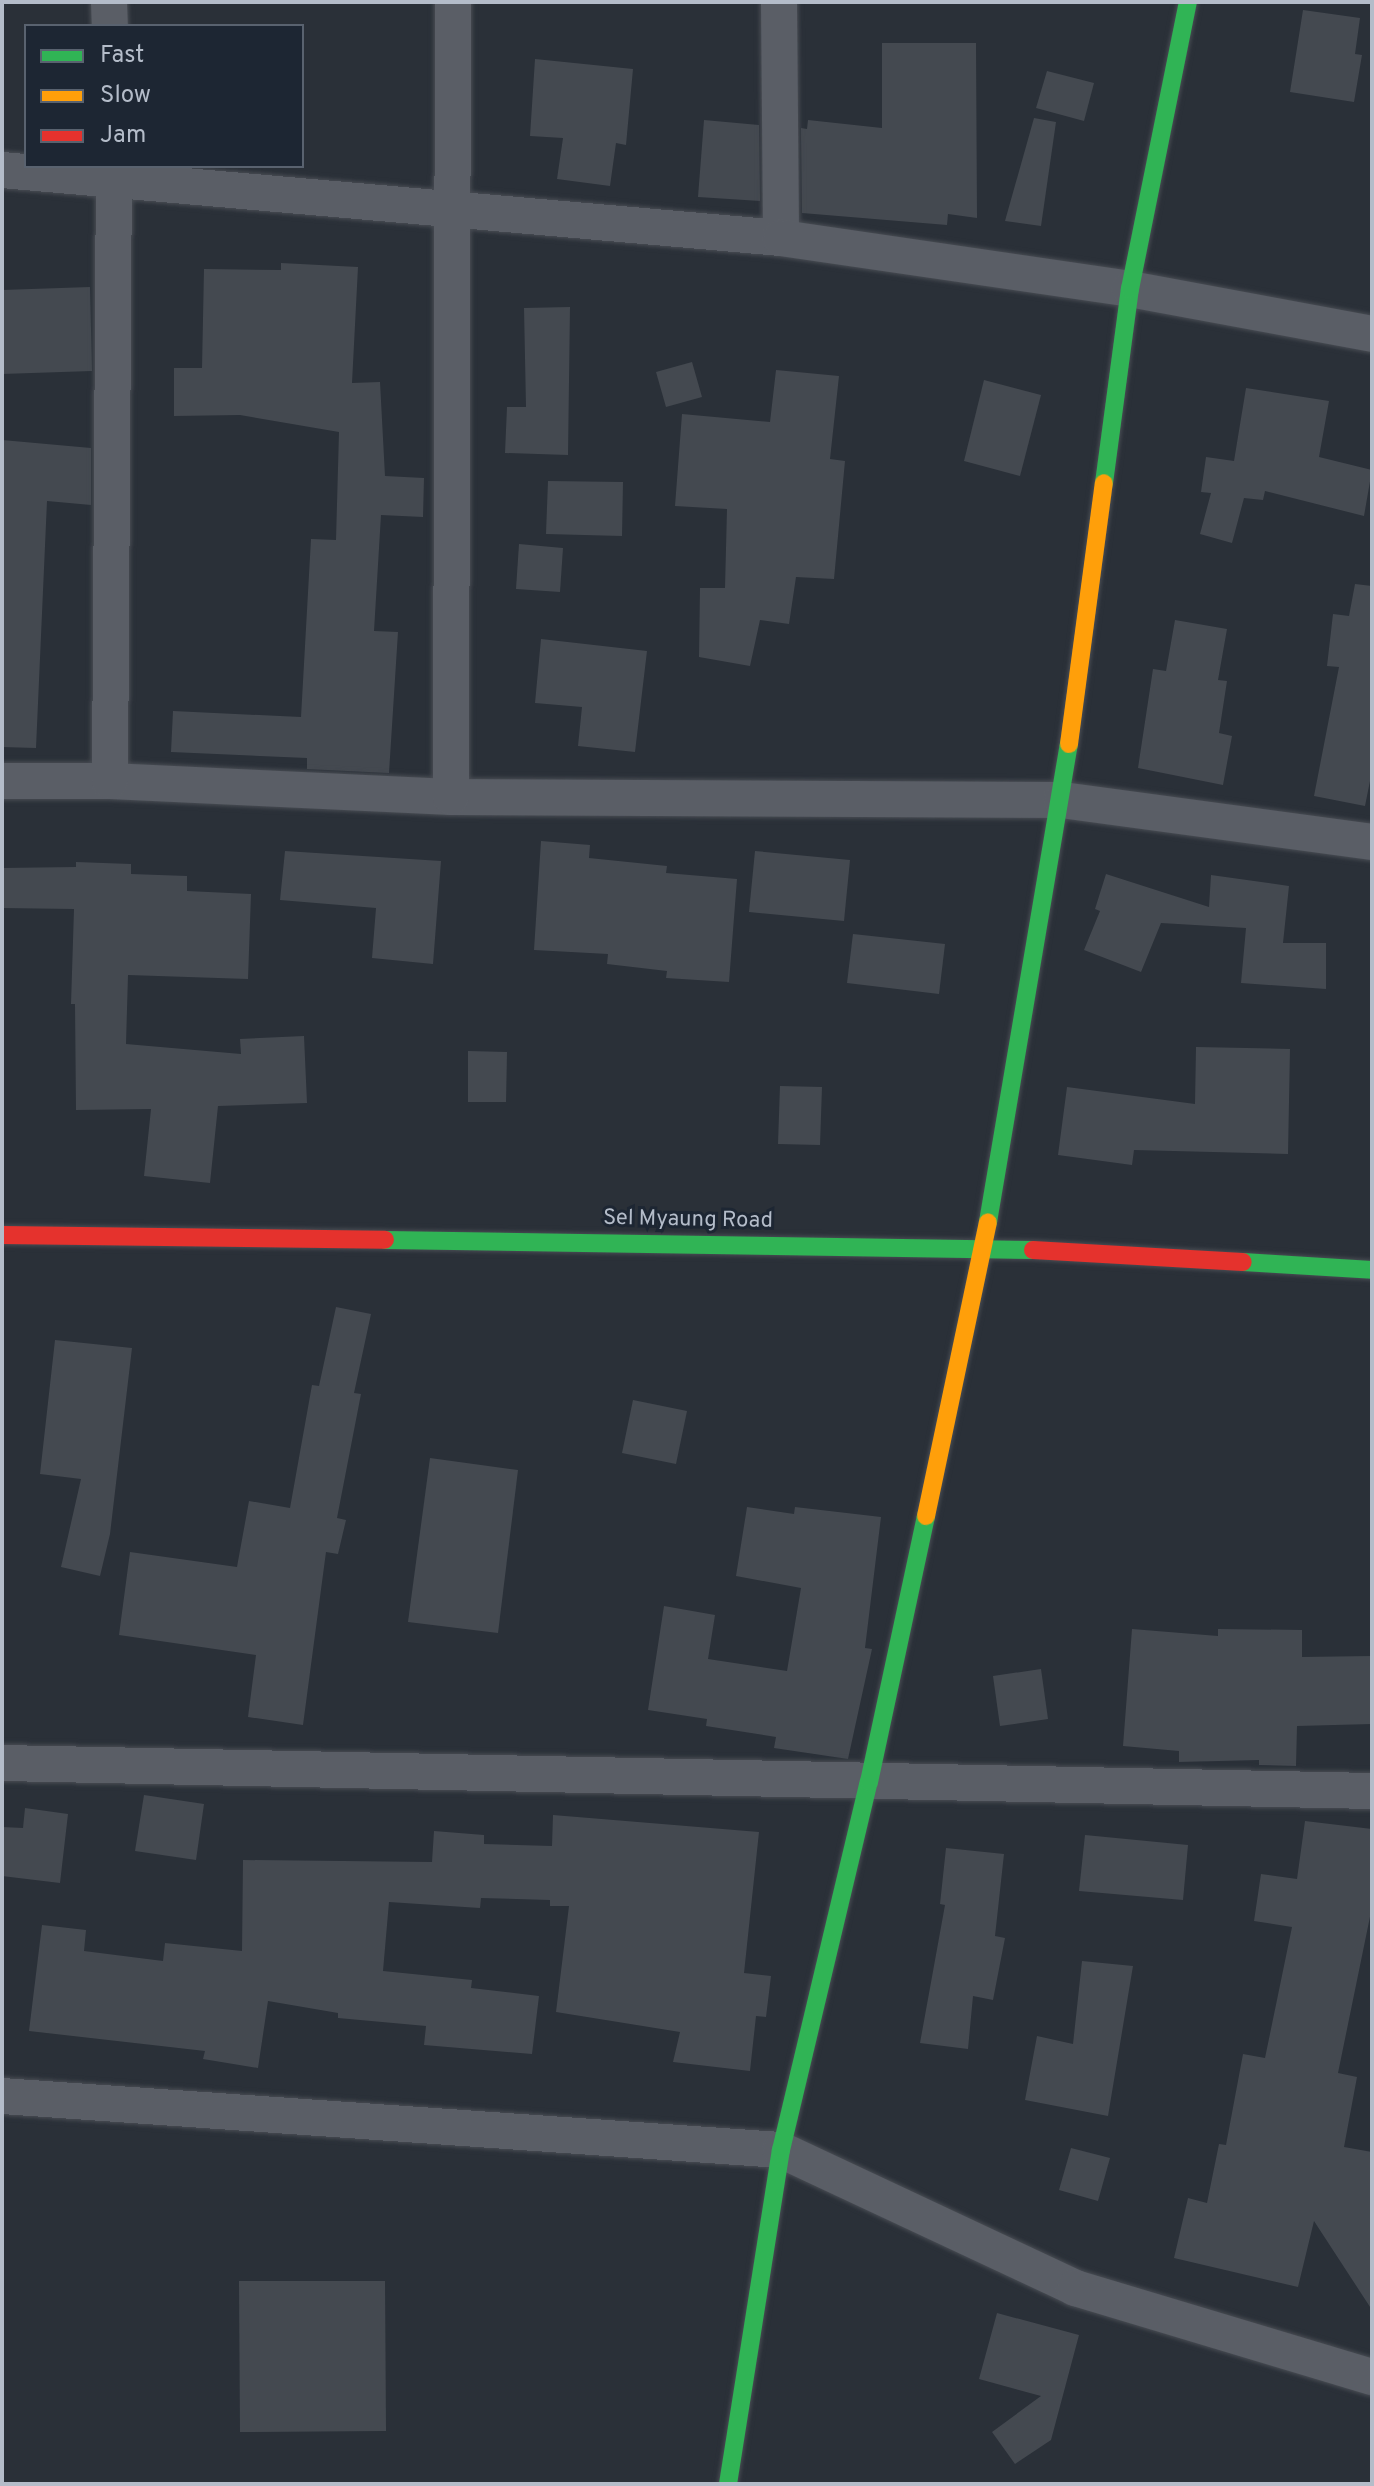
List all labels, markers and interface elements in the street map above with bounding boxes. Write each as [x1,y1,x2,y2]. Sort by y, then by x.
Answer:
legend [24,24,304,168]
text: Fast [100,41,144,71]
text: Slow [100,81,151,111]
text: Jam [100,121,146,151]
street label: Sel Myaung Road [603,1205,773,1235]

